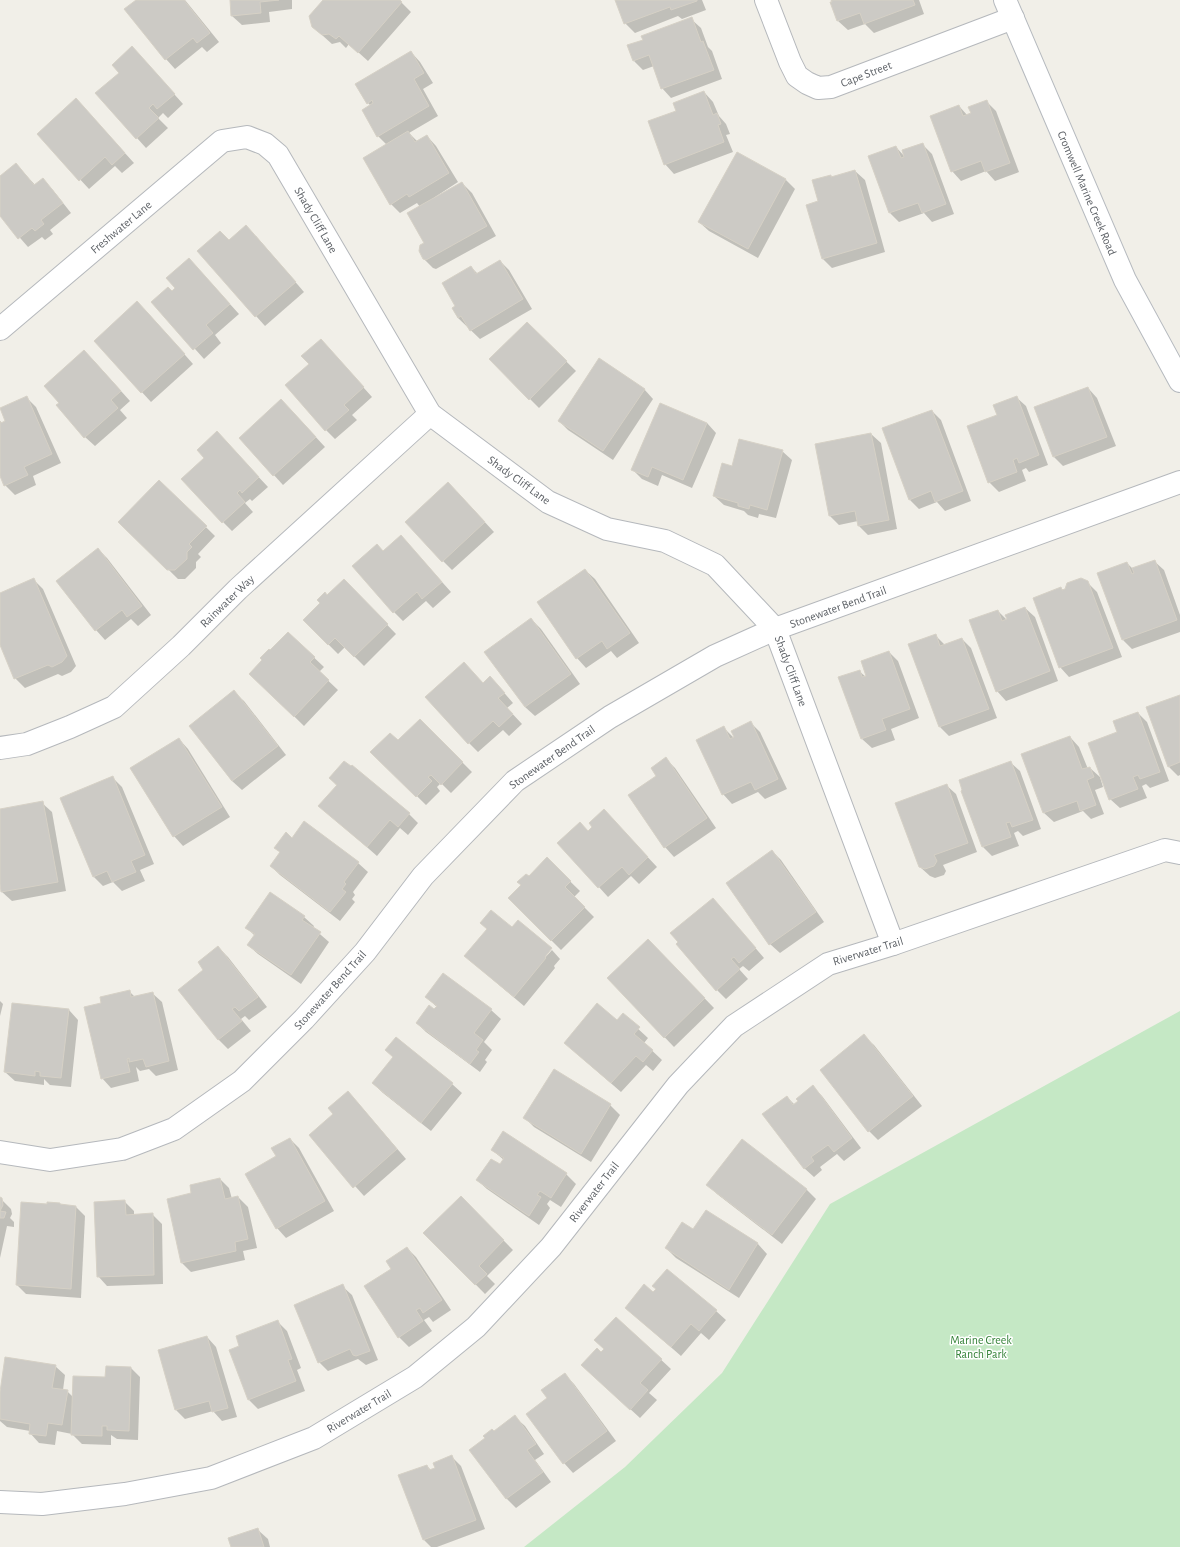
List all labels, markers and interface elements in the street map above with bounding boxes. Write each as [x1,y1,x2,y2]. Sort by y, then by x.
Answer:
street label: Cape Street [839,59,893,89]
street label: Cromwell Marine Creek Road [1055,129,1119,257]
street label: Shady Cliff Lane [291,185,340,256]
street label: Freshwater Lane [88,198,154,256]
street label: Shady Cliff Lane [485,453,553,507]
street label: Rainwater Way [198,572,257,630]
street label: Stonewater Bend Trail [788,584,888,630]
street label: Shady Cliff Lane [772,634,809,708]
street label: Stonewater Bend Trail [507,723,597,791]
street label: Riverwater Trail [831,935,905,967]
street label: Stonewater Bend Trail [291,948,369,1032]
street label: Riverwater Trail [567,1160,621,1224]
park label: Marine Creek Ranch Park [950,1334,1012,1360]
street label: Riverwater Trail [325,1387,393,1435]

